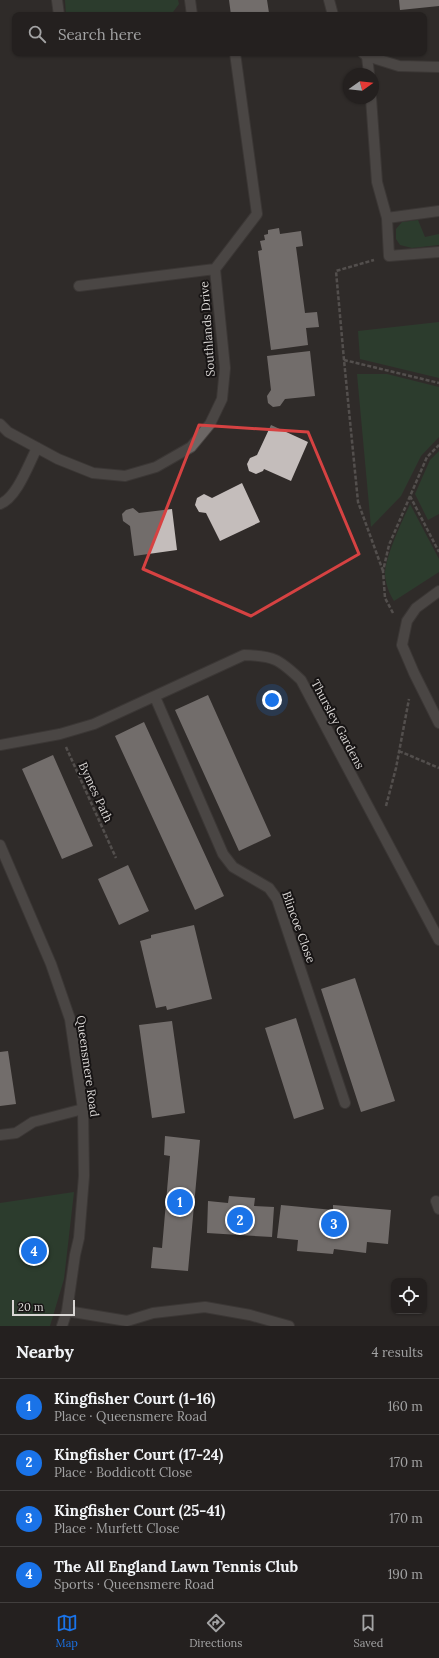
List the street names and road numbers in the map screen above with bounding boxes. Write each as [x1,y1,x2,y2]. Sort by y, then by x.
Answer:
street label: Southlands Drive [196,280,218,377]
street label: Thursley Gardens [308,677,368,772]
street label: Bymes Path [76,760,116,824]
street label: Blincoe Close [279,889,319,965]
street label: Queensmere Road [73,1014,103,1118]

